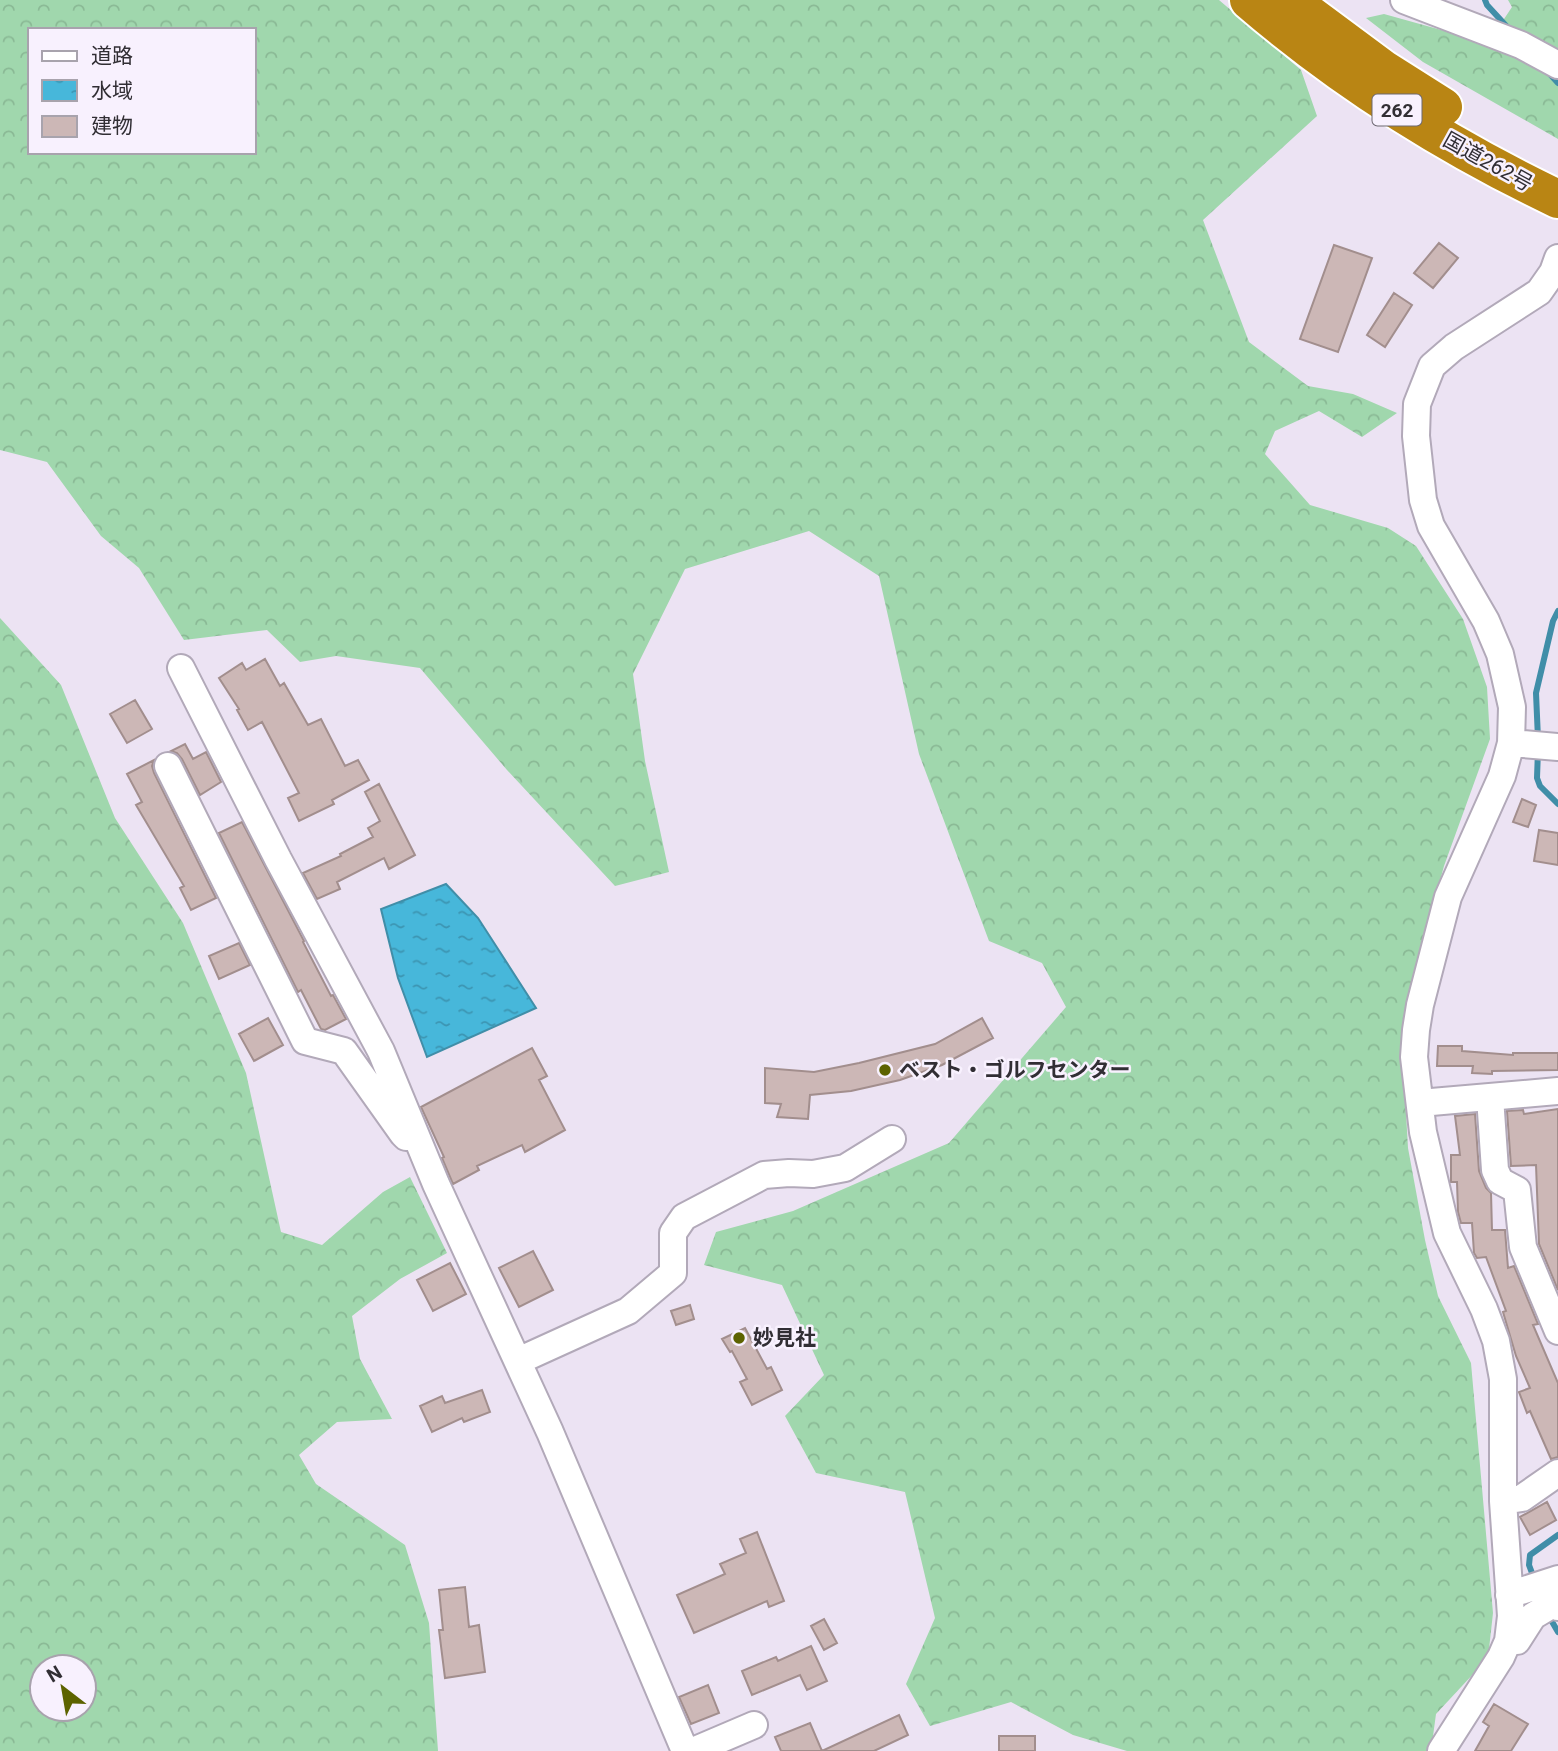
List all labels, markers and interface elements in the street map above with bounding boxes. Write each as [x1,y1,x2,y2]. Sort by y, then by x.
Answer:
legend [28,28,256,154]
text: 道路 [91,44,133,68]
text: 水域 [91,79,133,103]
road number: 262 [1372,94,1422,125]
text: 建物 [91,114,133,138]
street label: 国道262号 [1439,128,1537,196]
place label: ベスト・ゴルフセンター [899,1058,1130,1082]
marker: ベスト・ゴルフセンター [877,1062,893,1078]
place label: 妙見社 [753,1326,816,1350]
marker: 妙見社 [731,1330,747,1346]
north arrow [28,1653,98,1723]
text: N [43,1661,66,1687]

